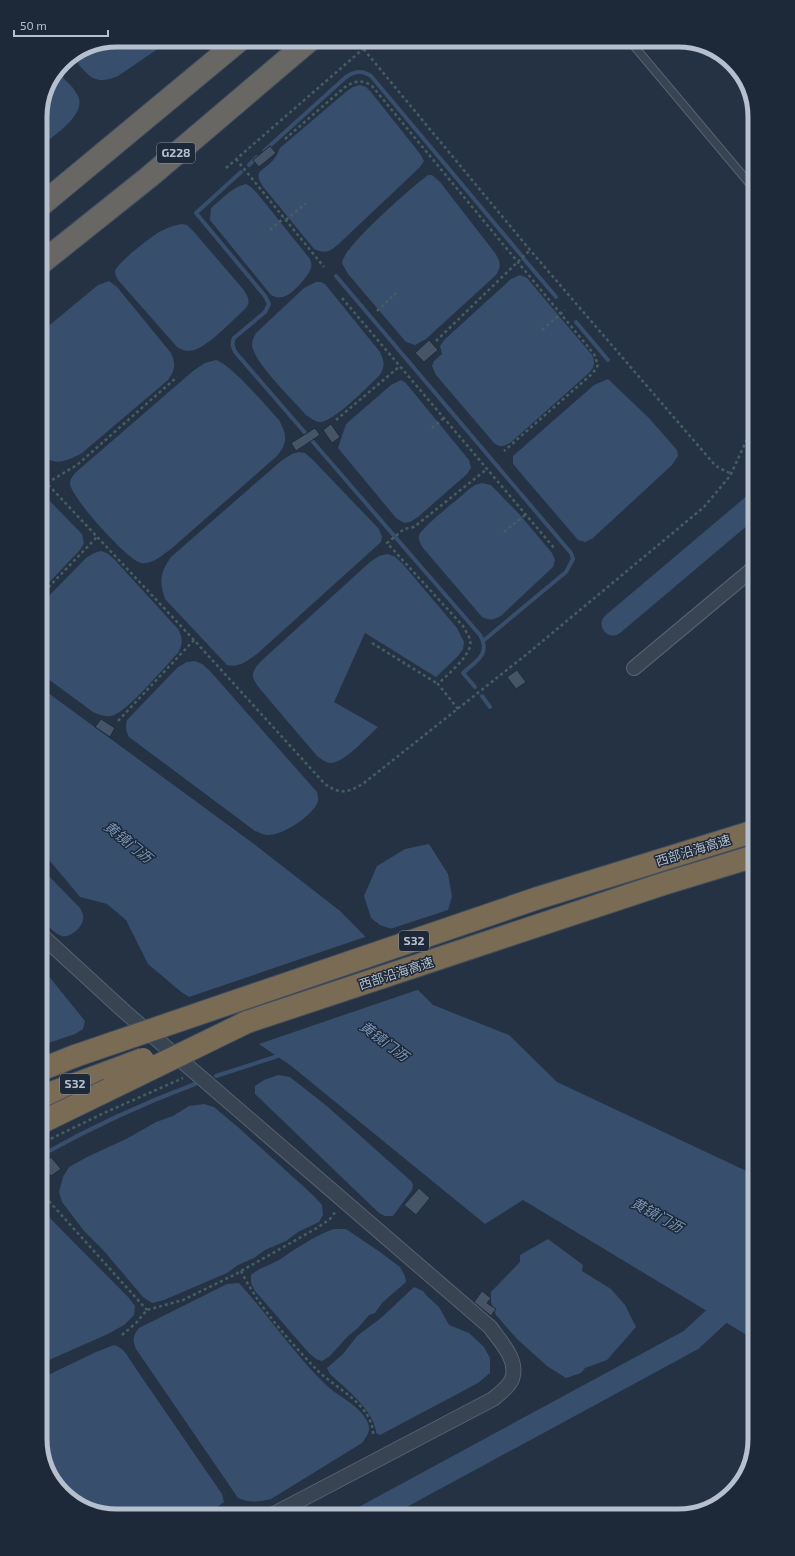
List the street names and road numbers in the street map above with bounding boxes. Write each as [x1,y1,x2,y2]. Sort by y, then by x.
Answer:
road number: G228 [157,143,195,163]
street label: 西部沿海高速 [653,831,733,869]
road number: S32 [399,931,429,951]
street label: 西部沿海高速 [356,953,436,993]
road number: S32 [60,1074,90,1094]

